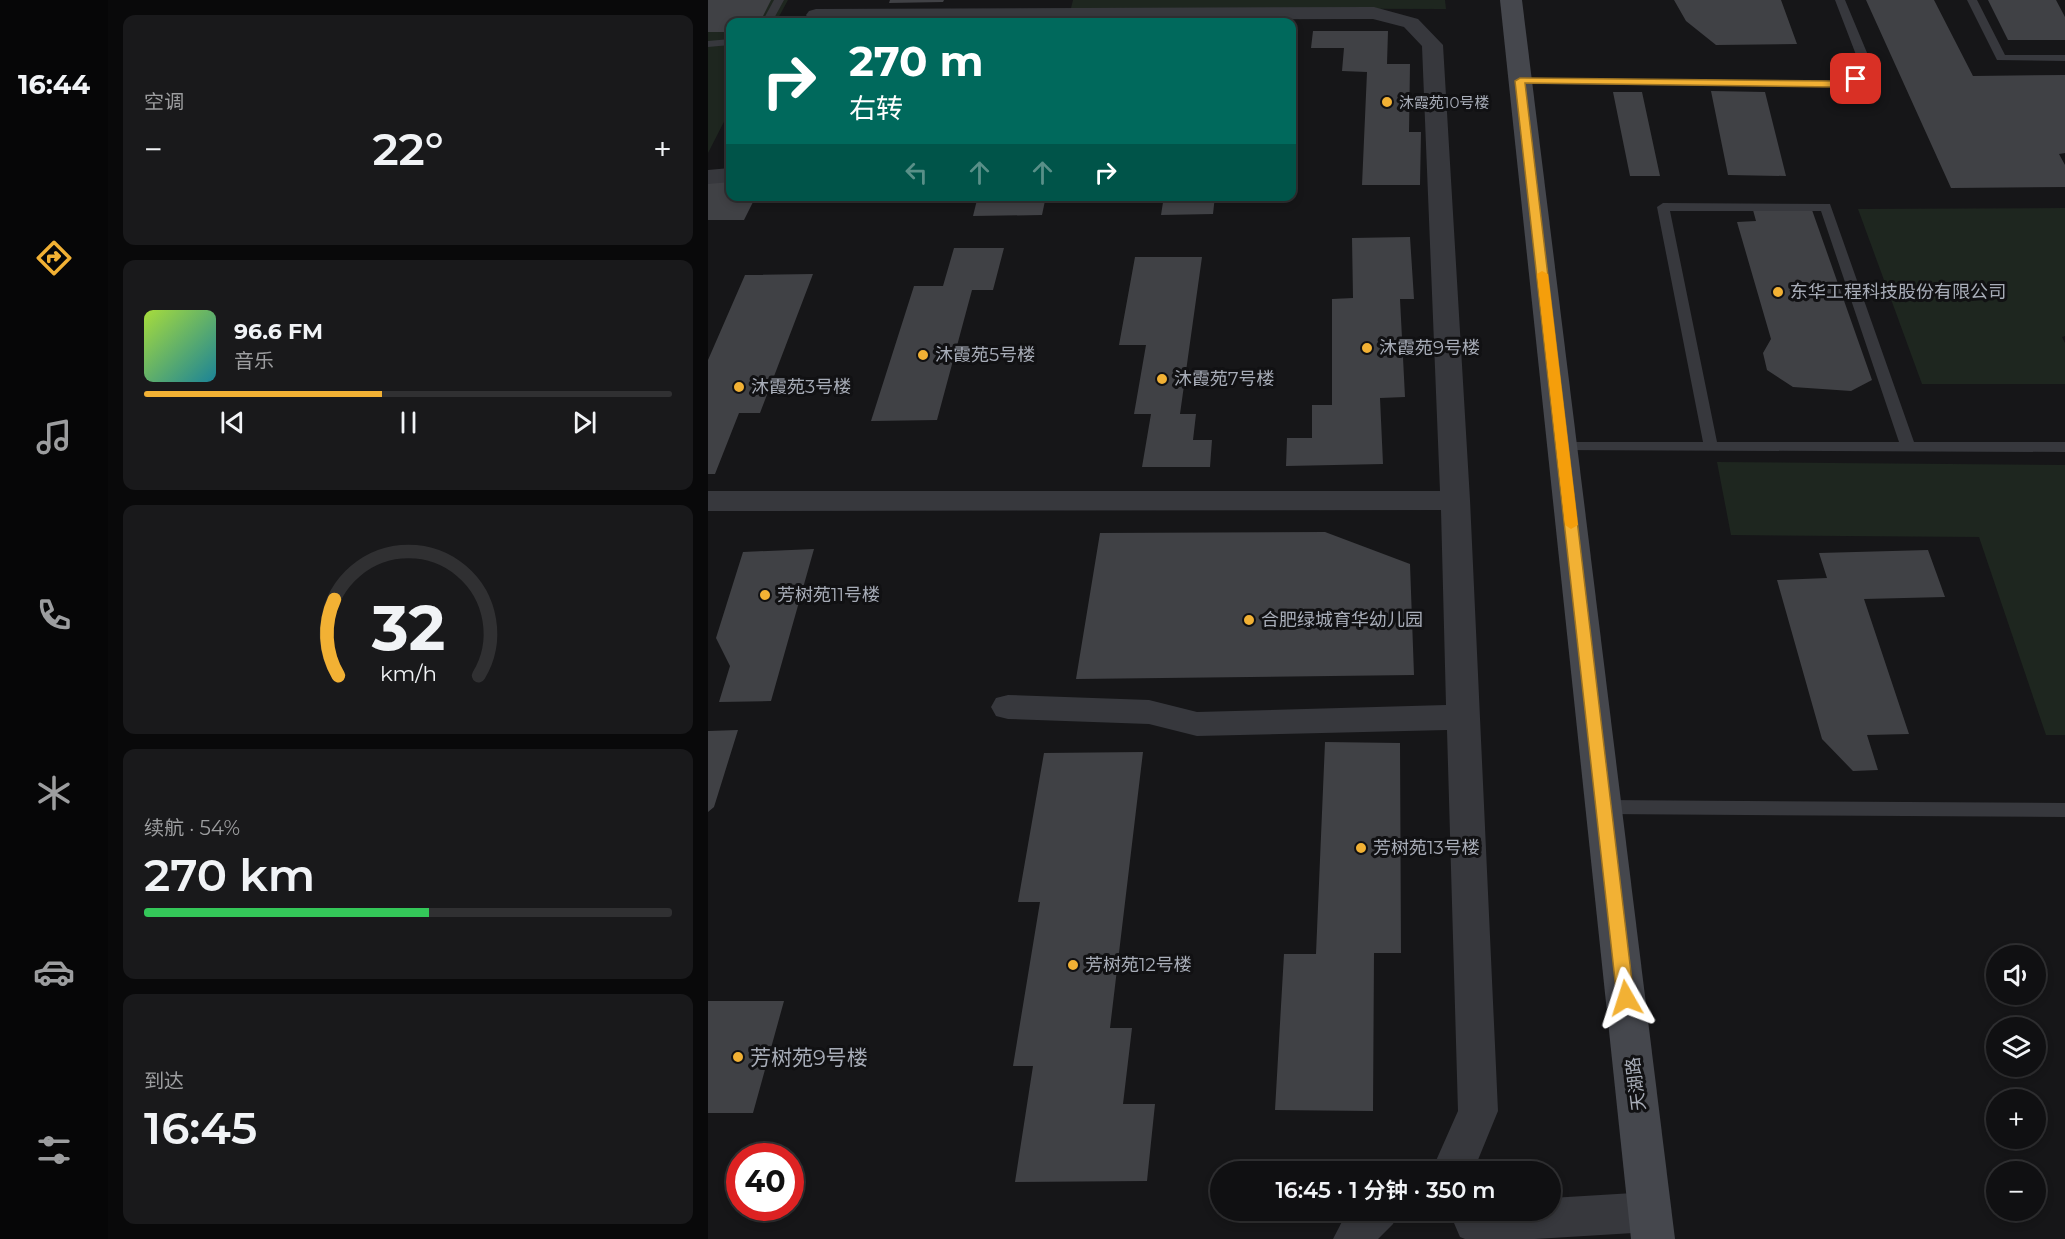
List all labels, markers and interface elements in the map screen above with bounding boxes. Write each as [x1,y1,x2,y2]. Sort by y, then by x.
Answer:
text: 270 m [849,35,983,87]
icon: right [750,42,828,120]
pin [1830,53,1881,104]
icon: arrive [1839,62,1872,95]
text: 16:44 [18,68,90,101]
text: 空调 [144,90,184,114]
text: 右转 [849,92,903,125]
place label: 沐霞苑10号楼 [1399,93,1489,112]
marker: 沐霞苑10号楼 [1380,95,1394,109]
text: 22° [372,121,444,176]
text: − [144,129,163,169]
text: + [653,129,672,169]
icon: left [900,156,933,189]
icon: ahead [963,156,996,189]
icon: ahead [1026,156,1059,189]
icon: right [1089,156,1122,189]
icon: directions [33,237,75,279]
place label: 东华工程科技股份有限公司 [1790,281,2006,303]
marker: 东华工程科技股份有限公司 [1771,285,1785,299]
text: 96.6 FM [234,318,323,345]
place label: 沐霞苑9号楼 [1379,337,1480,359]
marker: 沐霞苑9号楼 [1360,341,1374,355]
place label: 沐霞苑5号楼 [935,344,1035,366]
marker: 沐霞苑5号楼 [916,348,930,362]
text: 音乐 [234,349,274,373]
place label: 沐霞苑7号楼 [1174,368,1275,390]
marker: 沐霞苑7号楼 [1155,372,1169,386]
place label: 沐霞苑3号楼 [751,376,851,398]
marker: 沐霞苑3号楼 [732,380,746,394]
icon: previous [216,406,249,439]
icon: pause [392,406,425,439]
icon: next [568,406,601,439]
icon: music [33,416,75,458]
place label: 芳树苑11号楼 [777,584,880,606]
marker: 芳树苑11号楼 [758,588,772,602]
text: 32 [370,591,445,667]
icon: phone [33,594,75,636]
place label: 合肥绿城育华幼儿园 [1261,609,1423,631]
marker: 合肥绿城育华幼儿园 [1242,613,1256,627]
text: km/h [379,661,437,687]
icon: climate [33,772,75,814]
text: 续航 · 54% [144,816,240,840]
place label: 芳树苑13号楼 [1373,837,1480,859]
marker: 芳树苑13号楼 [1354,841,1368,855]
text: 270 km [144,847,315,902]
map controls [1986,945,2046,1221]
button: sound [1986,945,2046,1005]
icon: car [33,951,75,993]
place label: 芳树苑12号楼 [1085,954,1192,976]
marker: 芳树苑12号楼 [1066,958,1080,972]
position arrow [1594,966,1658,1030]
button: layers [1986,1017,2046,1077]
place label: 芳树苑9号楼 [750,1045,868,1070]
marker: 芳树苑9号楼 [731,1050,745,1064]
street label: 天湖路 [1622,1056,1650,1112]
text: 到达 [144,1069,184,1093]
button: + [1986,1089,2046,1149]
text: 16:45 [144,1100,257,1155]
icon: filters [33,1129,75,1171]
speed limit sign: 40 [726,1143,804,1221]
button: − [1986,1161,2046,1221]
text: 16:45 · 1 分钟 · 350 m [1275,1177,1496,1204]

